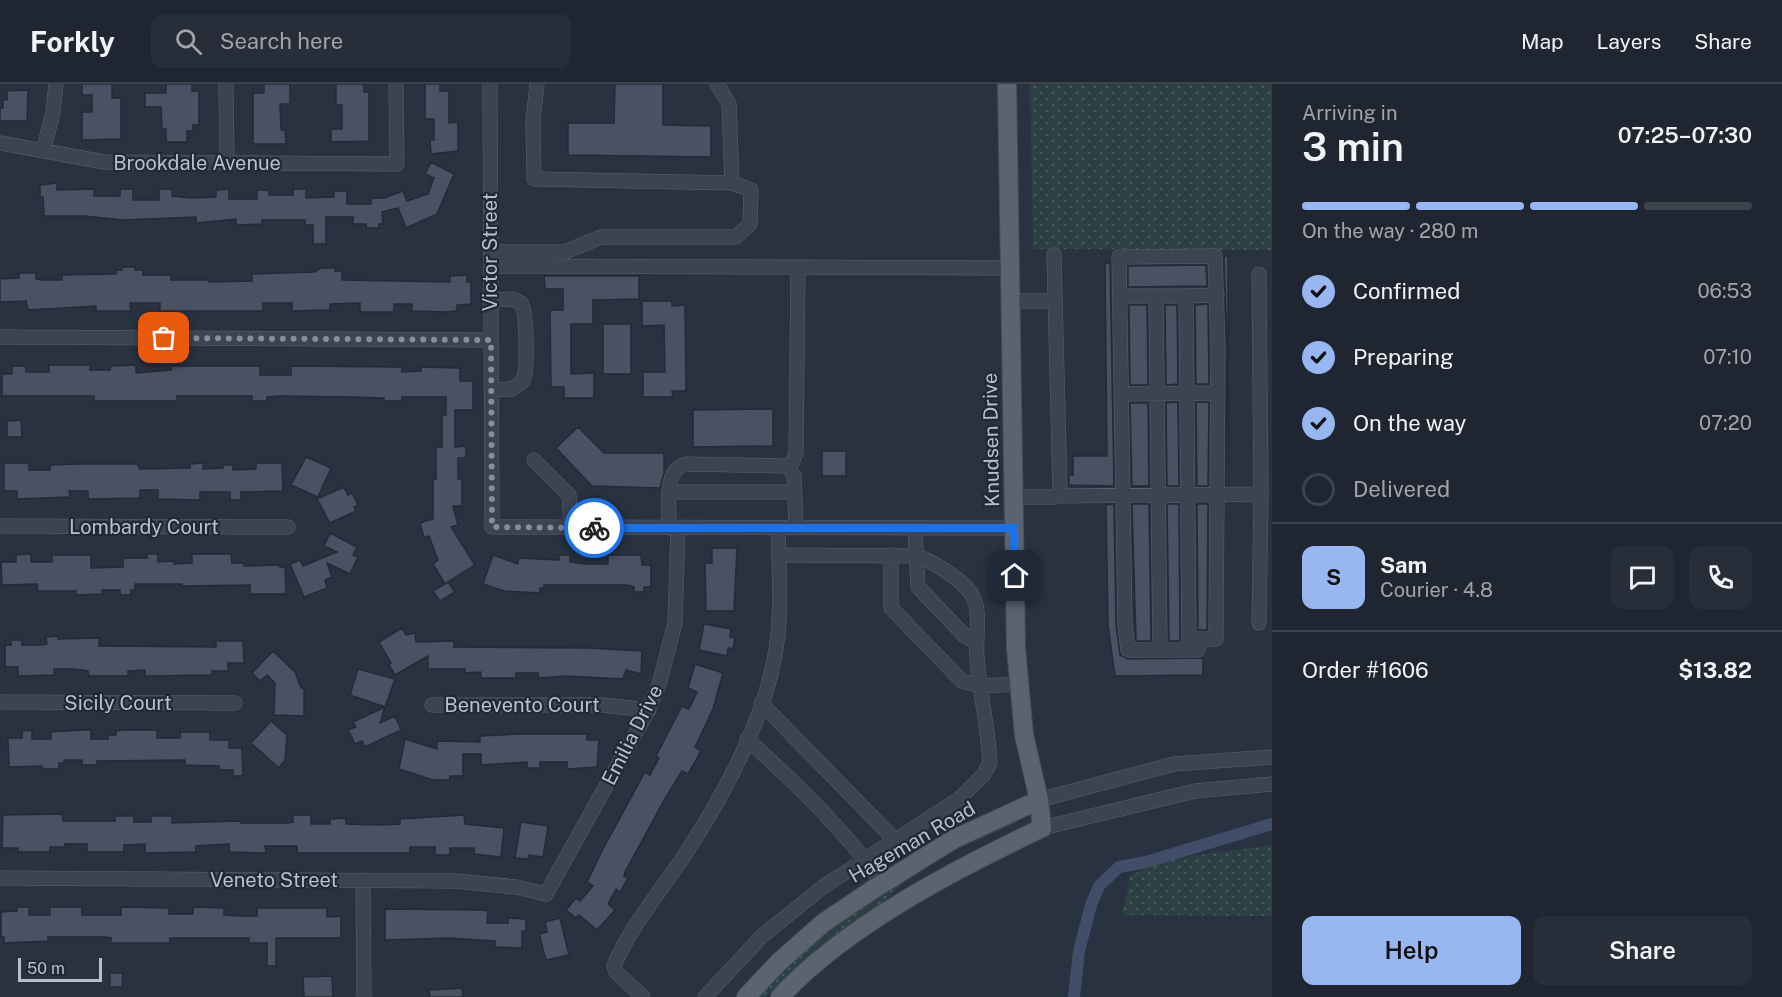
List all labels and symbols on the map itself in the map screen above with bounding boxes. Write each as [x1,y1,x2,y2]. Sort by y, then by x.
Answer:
street label: Brookdale Avenue [113,151,281,175]
street label: Victor Street [478,193,502,311]
pin [138,312,189,363]
street label: Knudsen Drive [978,373,1004,507]
courier [564,498,624,558]
street label: Lombardy Court [69,515,219,539]
pin [989,550,1040,601]
street label: Emilia Drive [597,681,667,789]
street label: Sicily Court [64,691,172,715]
street label: Benevento Court [444,693,600,717]
street label: Hageman Road [845,796,979,888]
street label: Veneto Street [210,868,338,892]
scale bar [18,955,102,982]

